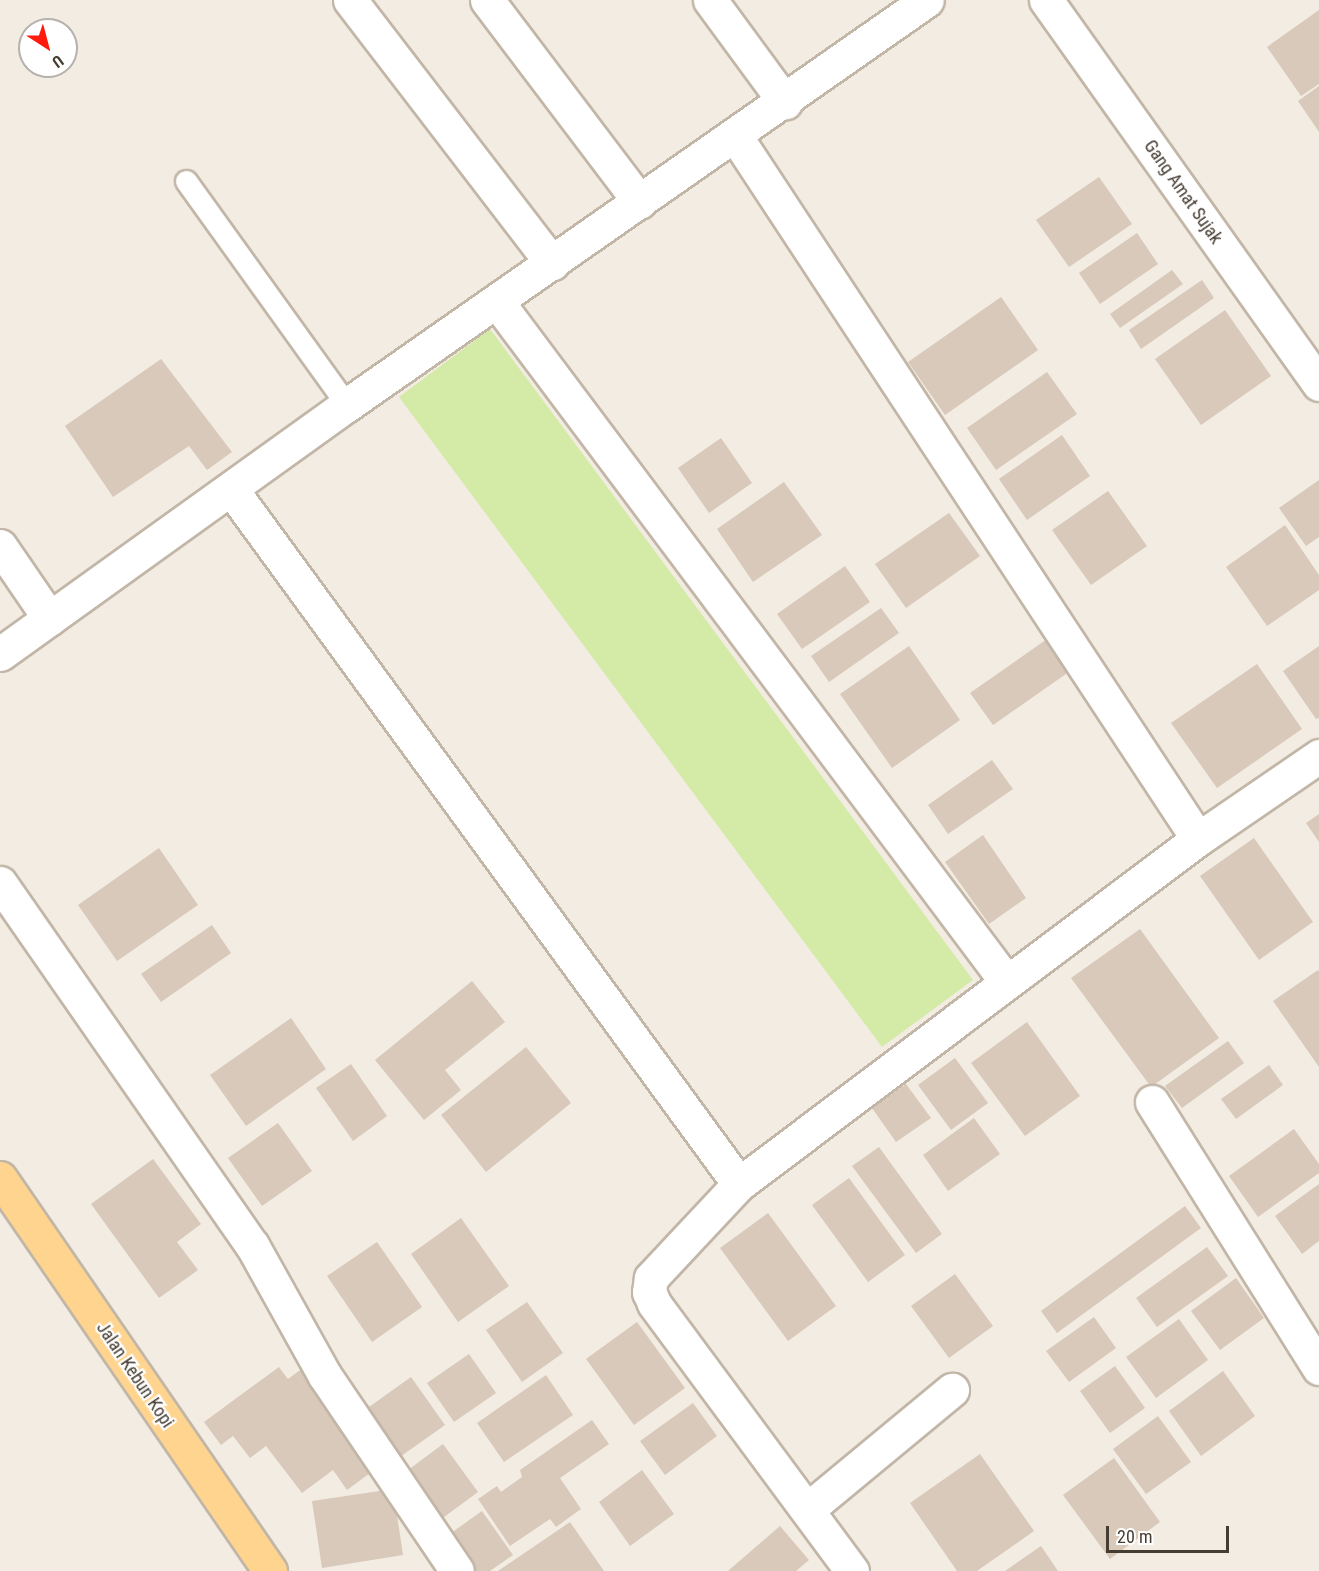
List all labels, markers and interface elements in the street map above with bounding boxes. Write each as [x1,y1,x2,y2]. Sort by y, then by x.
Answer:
north arrow [18,18,78,78]
text: U [48,51,67,72]
street label: Gang Amat Sujak [1139,136,1227,248]
street label: Jalan Kebun Kopi [92,1318,178,1432]
scale bar [1109,1514,1232,1552]
text: 20 m [1117,1526,1152,1547]

